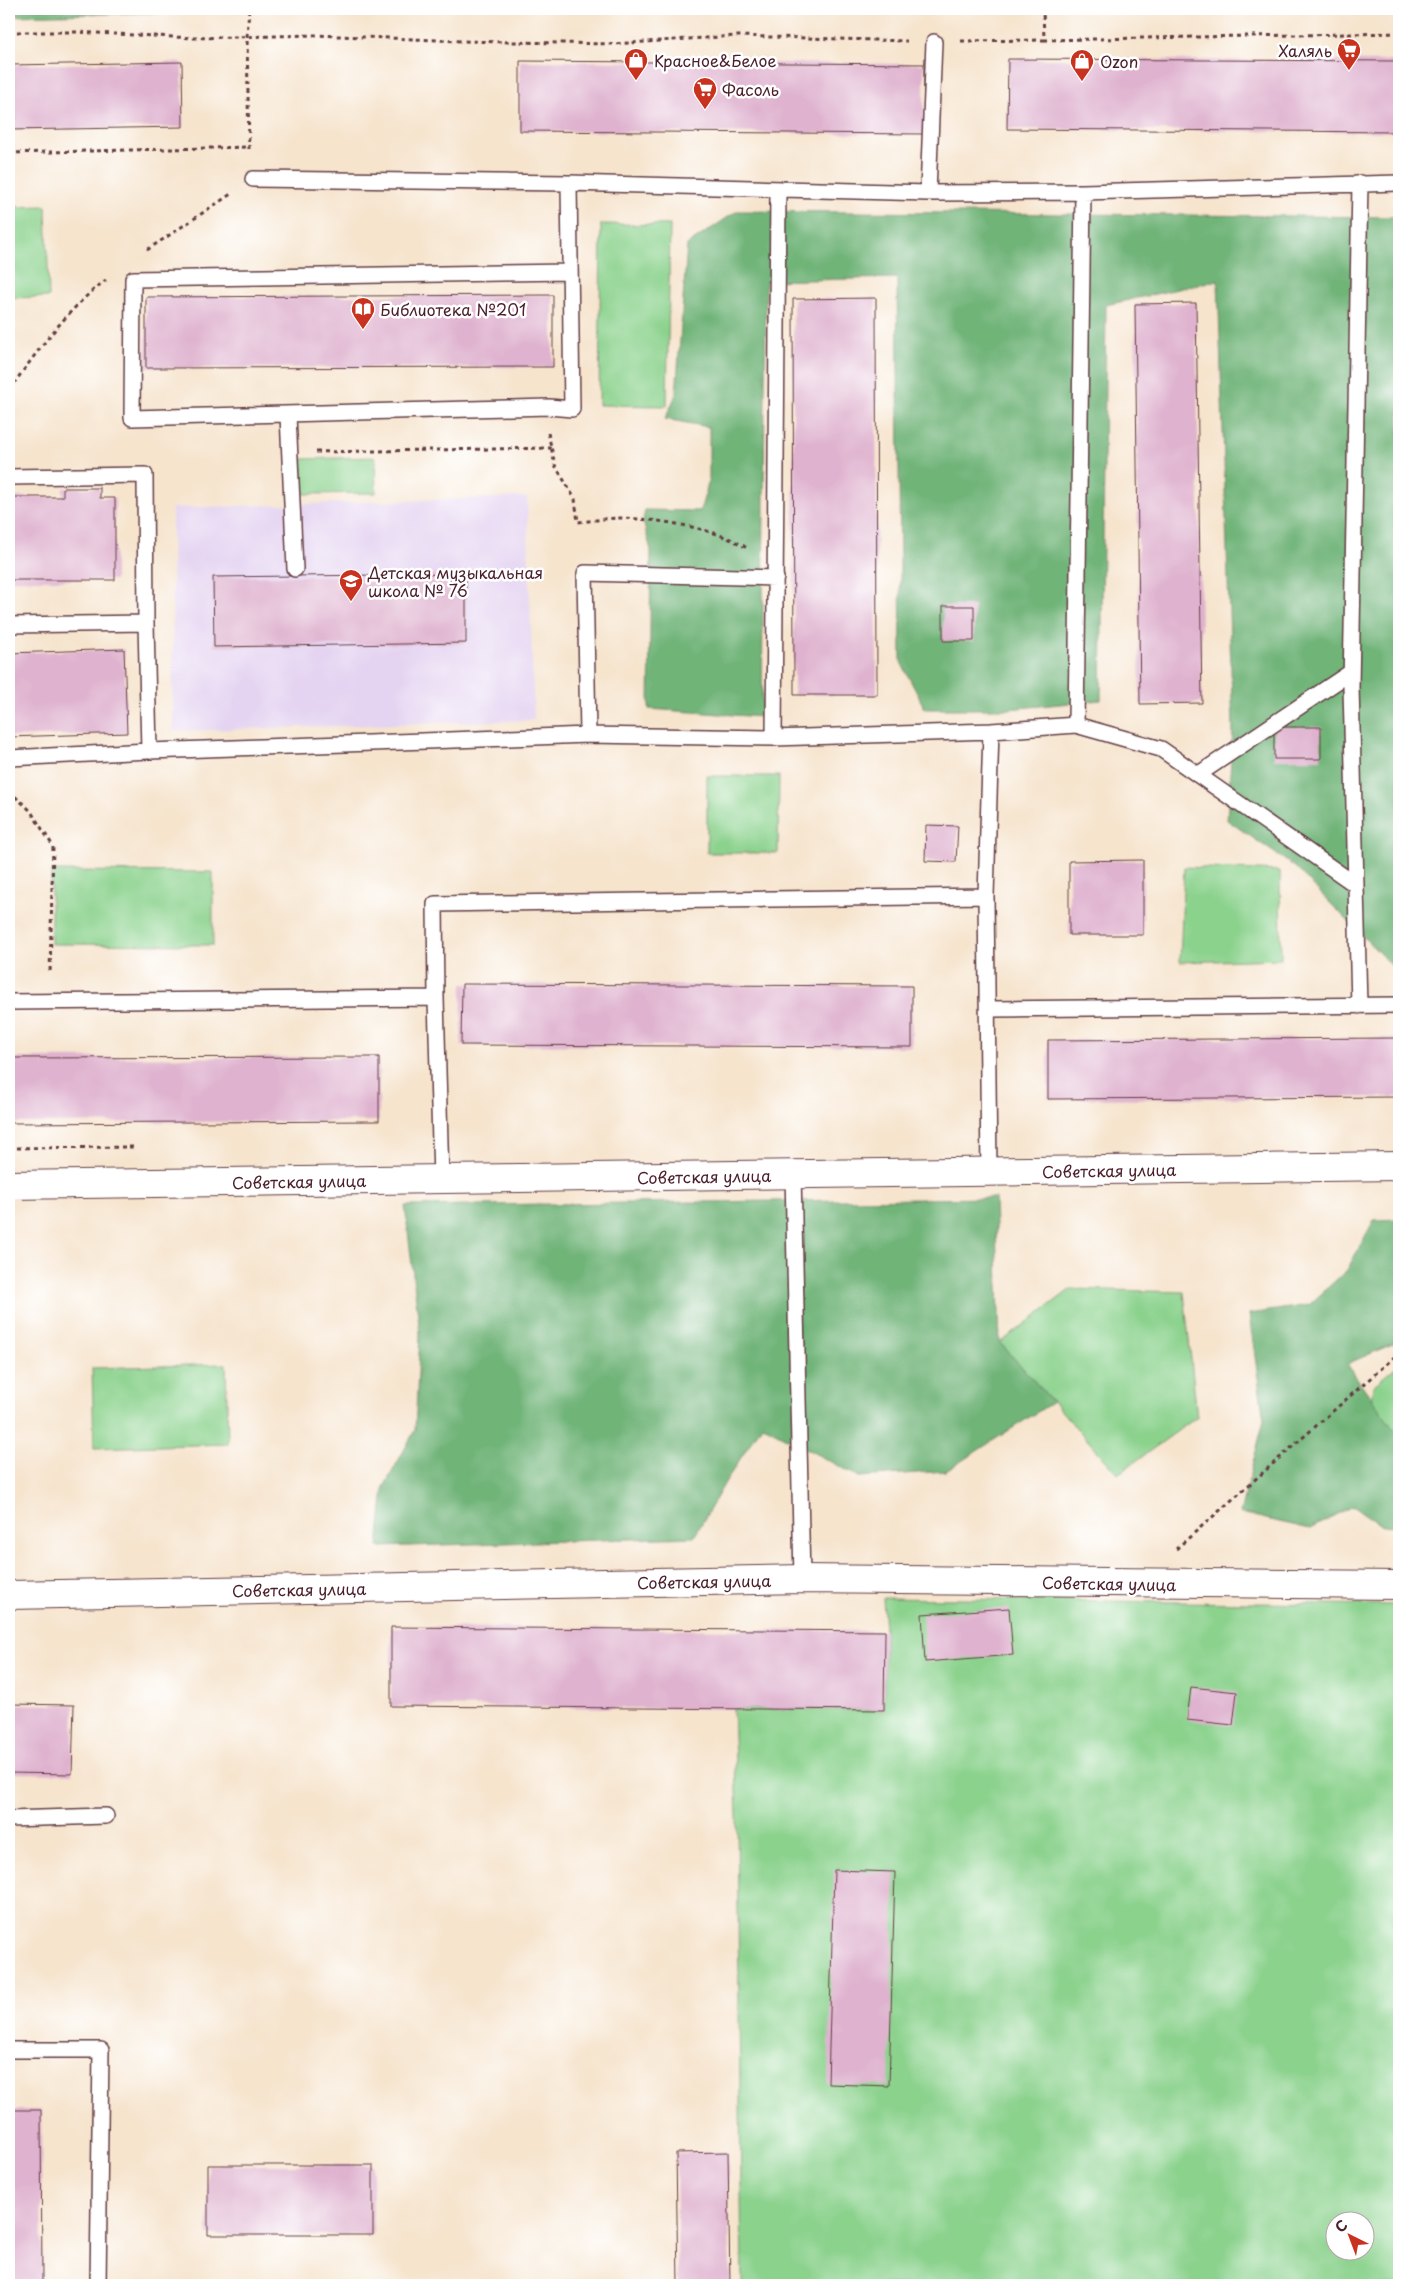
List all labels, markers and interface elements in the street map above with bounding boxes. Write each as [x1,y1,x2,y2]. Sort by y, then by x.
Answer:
supermarket icon: Халяль [1336,37,1362,71]
place label: Халяль [1278,38,1332,62]
shop icon: Красное&Белое [623,47,649,81]
place label: Красное&Белое [654,48,776,72]
shop icon: Ozon [1069,48,1095,82]
place label: Ozon [1100,49,1138,73]
supermarket icon: Фасоль [692,76,718,110]
place label: Фасоль [722,77,779,101]
library icon: Библиотека №201 [350,296,376,330]
place label: Библиотека №201 [380,297,526,321]
place label: Детская музыкальная школа № 76 [367,560,543,602]
school or university icon: Детская музыкальная школа № 76 [338,568,364,602]
street label: Советская улица [1042,1157,1176,1183]
street label: Советская улица [637,1163,771,1189]
street label: Советская улица [232,1168,366,1194]
street label: Советская улица [637,1568,771,1594]
street label: Советская улица [1042,1570,1176,1596]
street label: Советская улица [232,1576,366,1602]
north arrow [1326,2212,1376,2262]
text: С [1330,2215,1352,2237]

